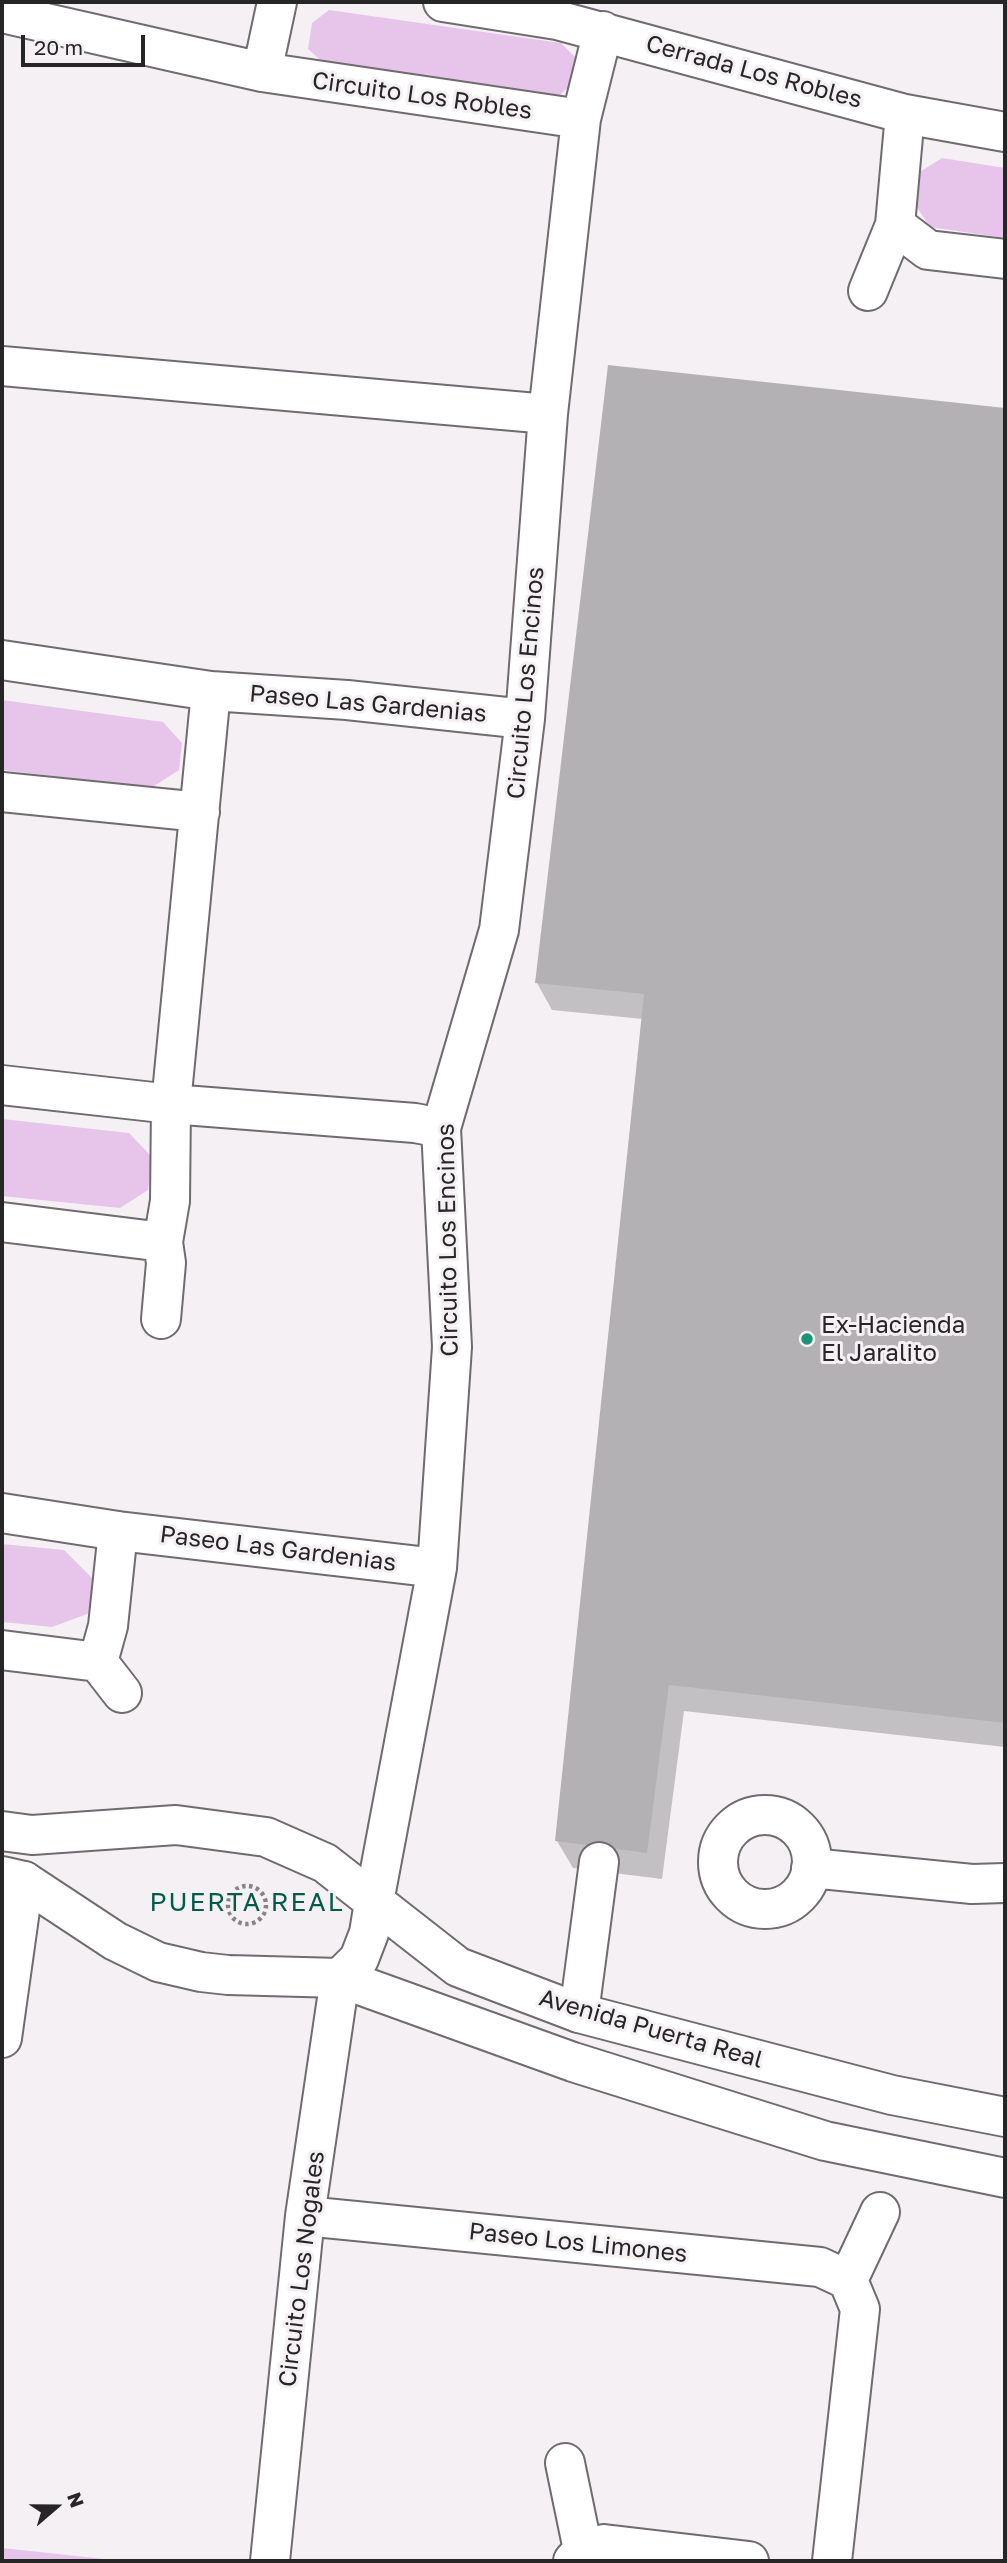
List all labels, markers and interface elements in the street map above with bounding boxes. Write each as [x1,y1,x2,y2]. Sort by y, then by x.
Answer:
scale bar [24,21,149,65]
street label: Cerrada Los Robles [643,29,865,115]
text: 20 m [34,34,83,60]
street label: Circuito Los Robles [310,66,534,126]
street label: Circuito Los Encinos [501,566,551,800]
street label: Paseo Las Gardenias [248,679,488,729]
street label: Circuito Los Encinos [432,1123,464,1357]
place label: Ex-Hacienda El Jaralito [821,1311,965,1367]
marker: Ex-Hacienda El Jaralito [799,1331,815,1347]
street label: Paseo Las Gardenias [158,1520,398,1578]
district label: PUERTA REAL [151,1887,343,1919]
street label: Avenida Puerta Real [536,1983,766,2075]
street label: Circuito Los Nogales [273,2149,331,2389]
street label: Paseo Los Limones [467,2217,689,2269]
north arrow [21,2472,91,2542]
text: N [63,2489,89,2510]

